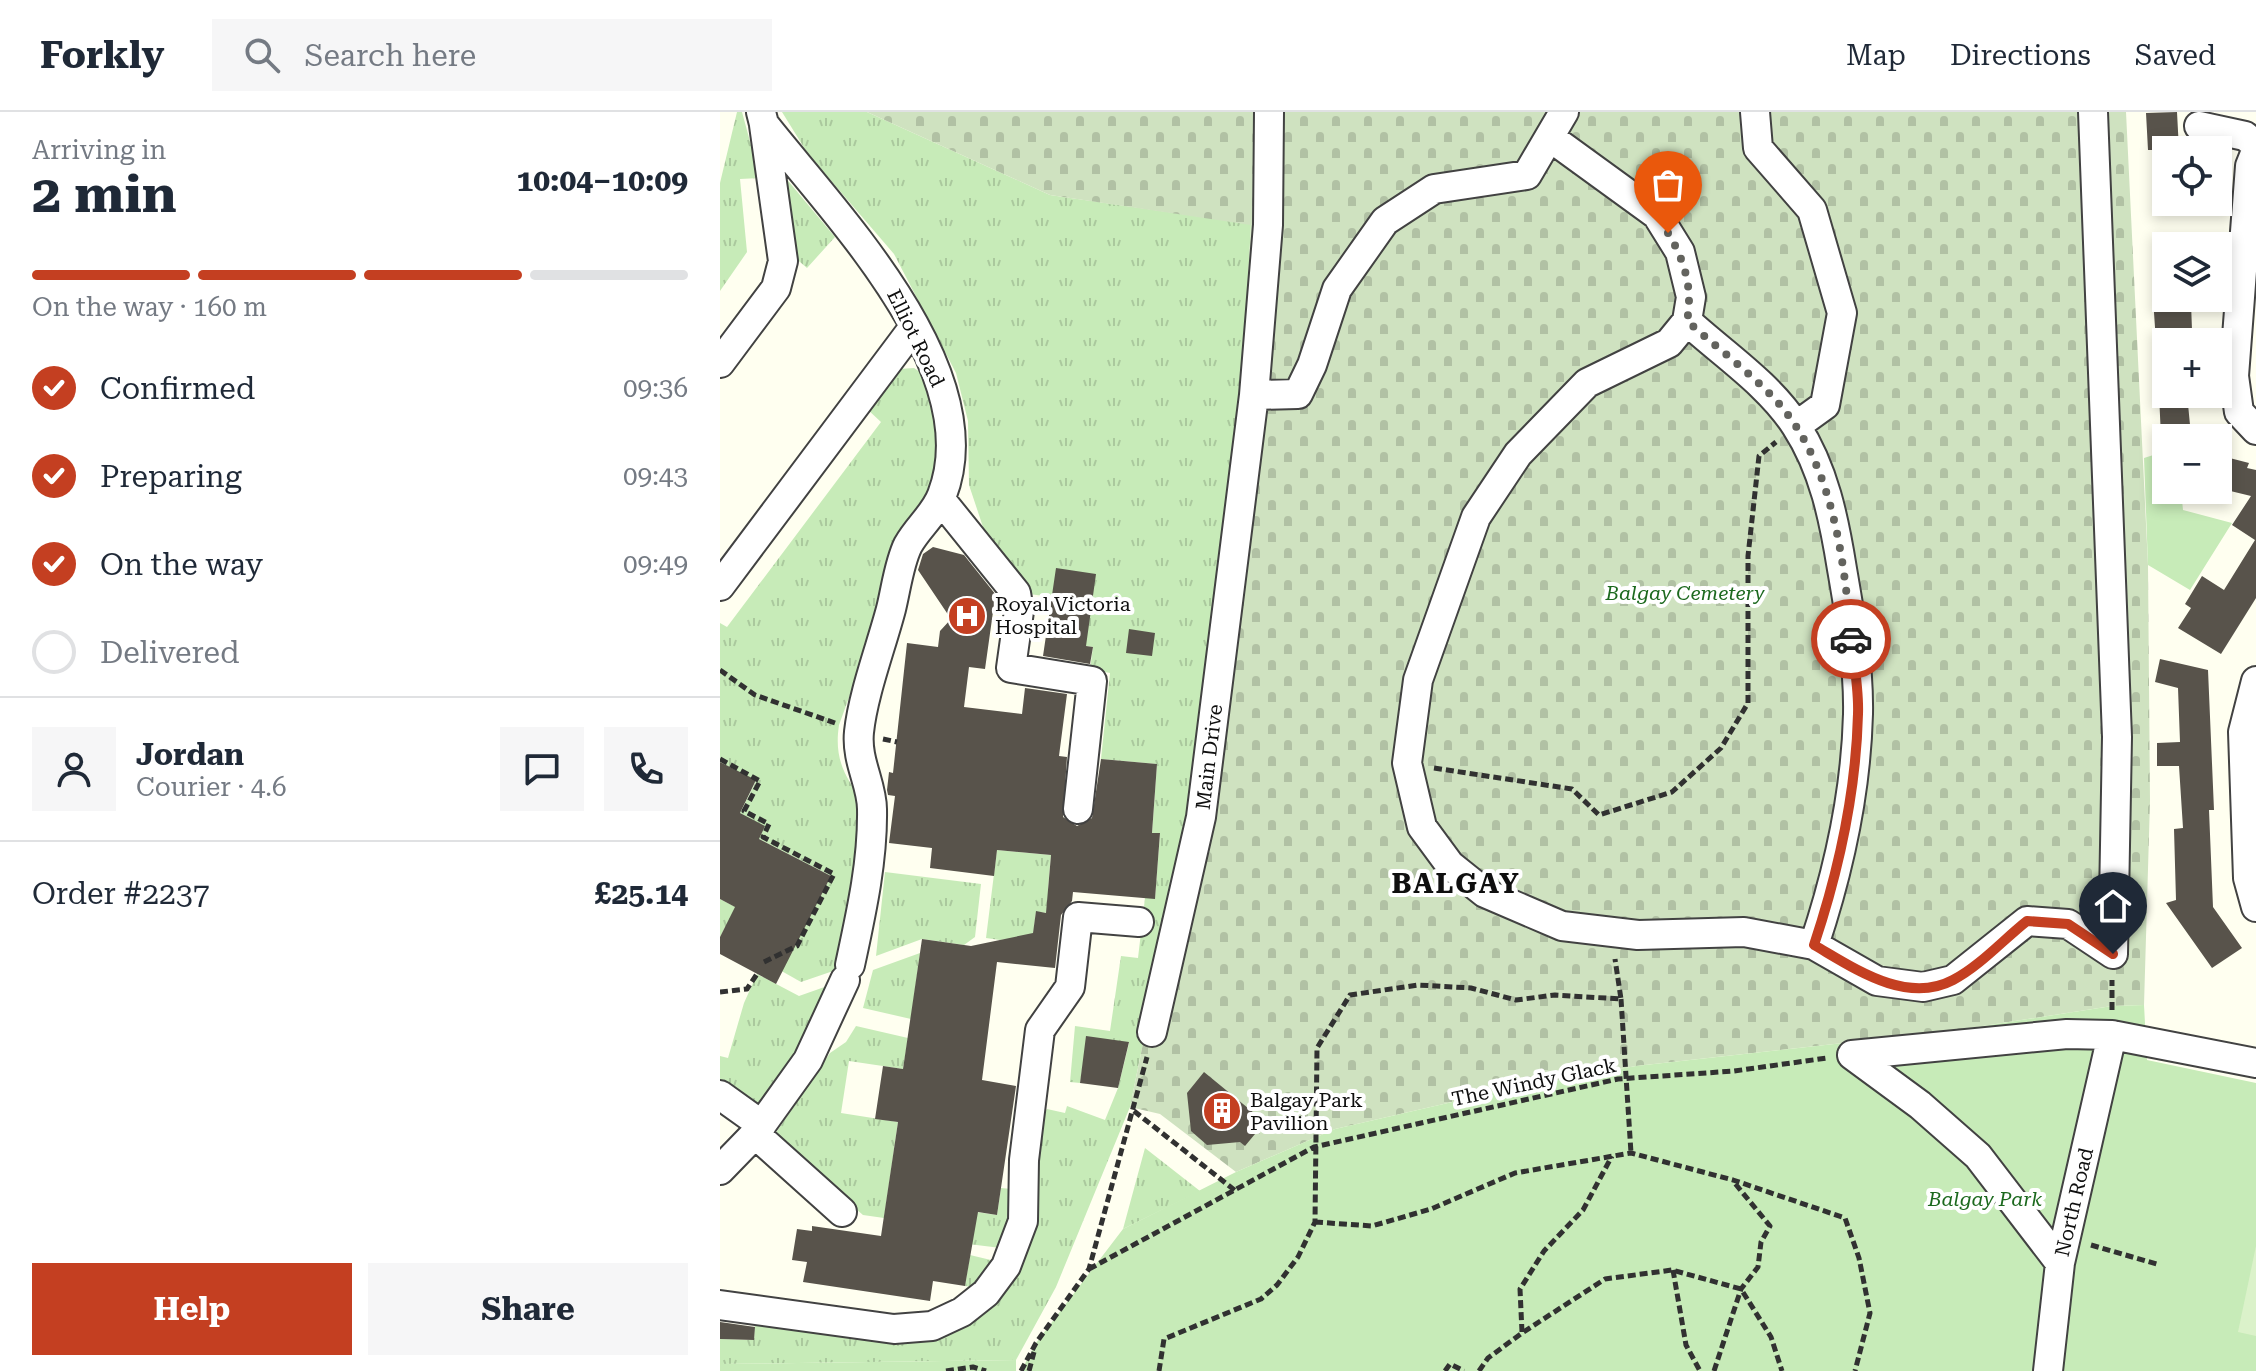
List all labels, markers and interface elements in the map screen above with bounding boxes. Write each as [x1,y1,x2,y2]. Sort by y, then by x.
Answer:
search box [212,19,772,91]
text: Forkly [40,33,164,77]
icon: search [240,33,284,77]
text: Search here [304,38,476,73]
text: Map [1846,39,1906,72]
text: Directions [1950,39,2091,72]
text: Saved [2135,39,2216,72]
text: Arriving in [32,135,166,165]
map controls [2152,136,2232,504]
button: locate [2152,136,2232,216]
pin [1634,151,1702,233]
text: 10:04–10:09 [516,163,688,198]
icon: bag [1646,163,1690,207]
text: 2 min [32,164,177,225]
button: layers [2152,232,2232,312]
street label: Elliot Road [882,285,950,391]
text: On the way · 160 m [32,292,267,322]
button: + [2152,328,2232,408]
icon: check [32,366,76,410]
text: Confirmed [100,371,255,406]
text: 09:36 [623,373,688,403]
button: − [2152,424,2232,504]
icon: check [32,454,76,498]
text: Preparing [100,459,242,494]
text: 09:43 [623,461,688,491]
icon: check [32,542,76,586]
text: On the way [100,547,263,582]
text: 09:49 [623,549,688,579]
park label: Balgay Cemetery [1604,581,1765,605]
place label: Royal Victoria Hospital [995,592,1131,639]
hospital icon: Royal Victoria Hospital [946,595,988,637]
courier [1811,599,1891,679]
icon: car [1829,617,1873,661]
text: Delivered [100,635,239,670]
street label: Main Drive [1191,703,1227,811]
button: person [32,727,116,811]
button: chat [500,727,584,811]
button: phone [604,727,688,811]
text: Jordan [136,737,244,772]
text: Courier · 4.6 [136,772,286,802]
district label: BALGAY [1391,867,1521,900]
pin [2079,872,2147,954]
text: Order #2237 [32,876,210,911]
text: £25.14 [595,876,688,911]
icon: home [2091,884,2135,928]
street label: The Windy Glack [1449,1053,1619,1111]
place label: Balgay Park Pavilion [1250,1088,1363,1135]
building icon: Balgay Park Pavilion [1201,1090,1243,1132]
street label: North Road [2050,1145,2098,1259]
park label: Balgay Park [1927,1187,2042,1211]
button: Help [32,1263,352,1355]
button: Share [368,1263,688,1355]

